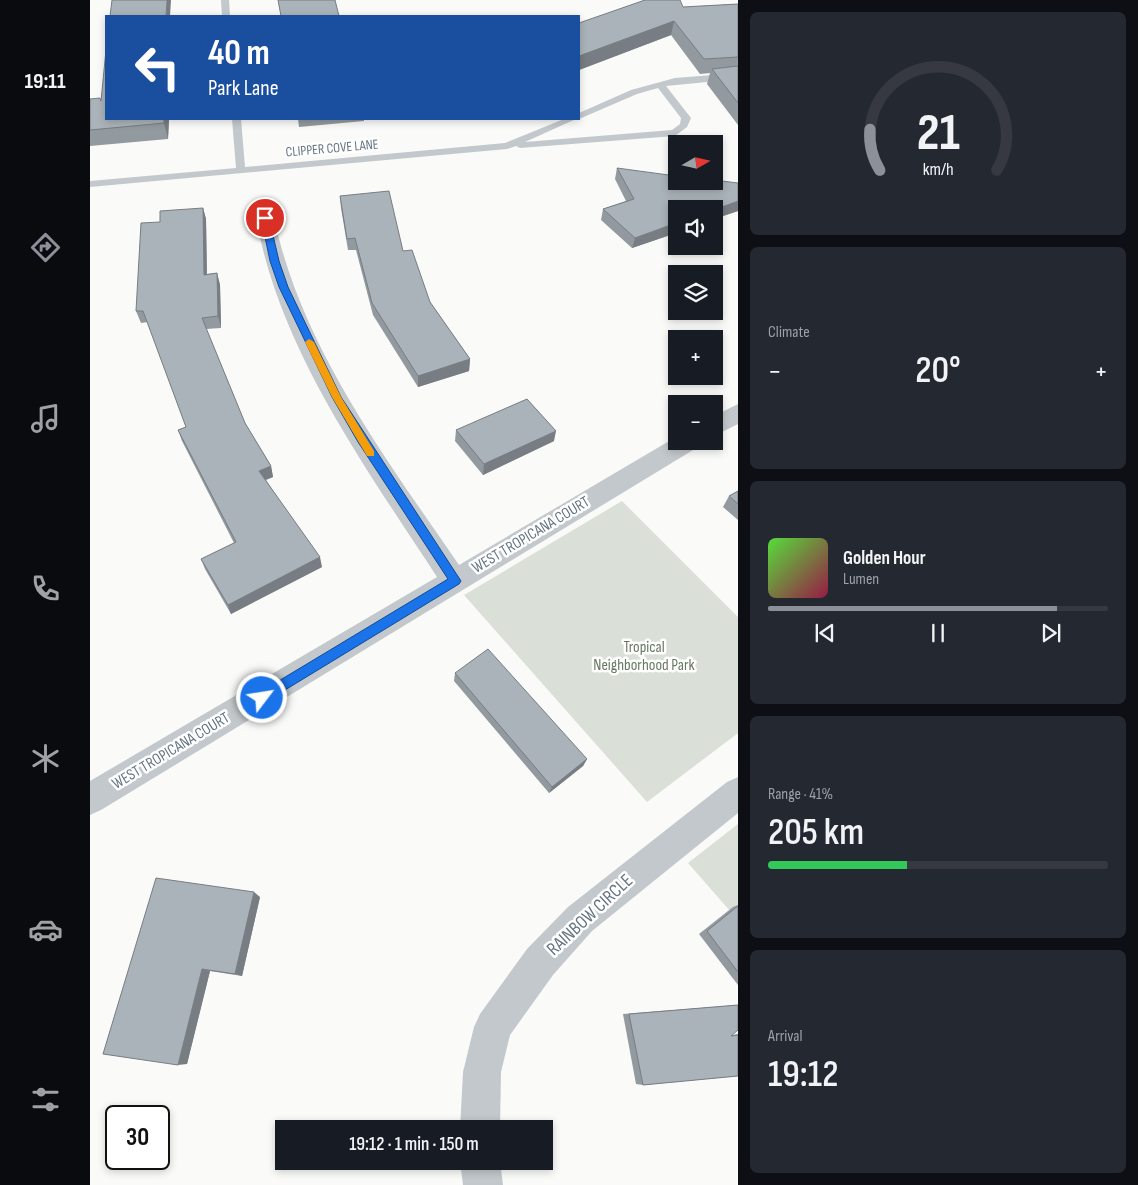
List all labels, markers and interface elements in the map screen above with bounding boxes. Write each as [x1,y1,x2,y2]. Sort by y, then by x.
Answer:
text: 40 m [208,32,270,75]
icon: left [125,35,190,100]
text: 19:11 [24,68,66,95]
text: Park Lane [208,75,279,102]
text: 21 [916,102,960,165]
street label: CLIPPER COVE LANE [285,135,379,161]
north arrow [668,135,722,190]
map controls [668,135,723,450]
text: km/h [923,159,953,180]
pin [244,197,286,239]
button: sound [668,200,723,255]
icon: arrive [251,204,279,232]
icon: directions [28,230,63,265]
button: layers [668,265,723,320]
text: Climate [768,323,810,342]
button: + [668,330,723,385]
text: 20° [915,348,961,393]
text: − [768,355,782,388]
text: + [1094,355,1108,388]
button: − [668,395,723,450]
icon: music [28,401,63,436]
street label: WEST TROPICANA COURT [469,492,594,578]
text: Golden Hour [843,547,926,570]
text: Lumen [843,570,879,589]
icon: phone [28,571,63,606]
icon: previous [811,619,839,647]
icon: pause [924,619,952,647]
icon: next [1037,619,1065,647]
park label: Tropical Neighborhood Park [593,638,695,675]
position arrow [235,671,287,723]
street label: WEST TROPICANA COURT [109,708,234,794]
icon: climate [28,741,63,776]
text: Range · 41% [768,785,833,804]
text: 205 km [768,810,864,855]
street label: RAINBOW CIRCLE [542,869,638,961]
icon: car [28,912,63,947]
text: Arrival [768,1027,802,1046]
text: 19:12 [768,1052,839,1097]
icon: filters [28,1082,63,1117]
speed limit sign: 30 [105,1105,170,1170]
text: 19:12 · 1 min · 150 m [349,1133,479,1156]

